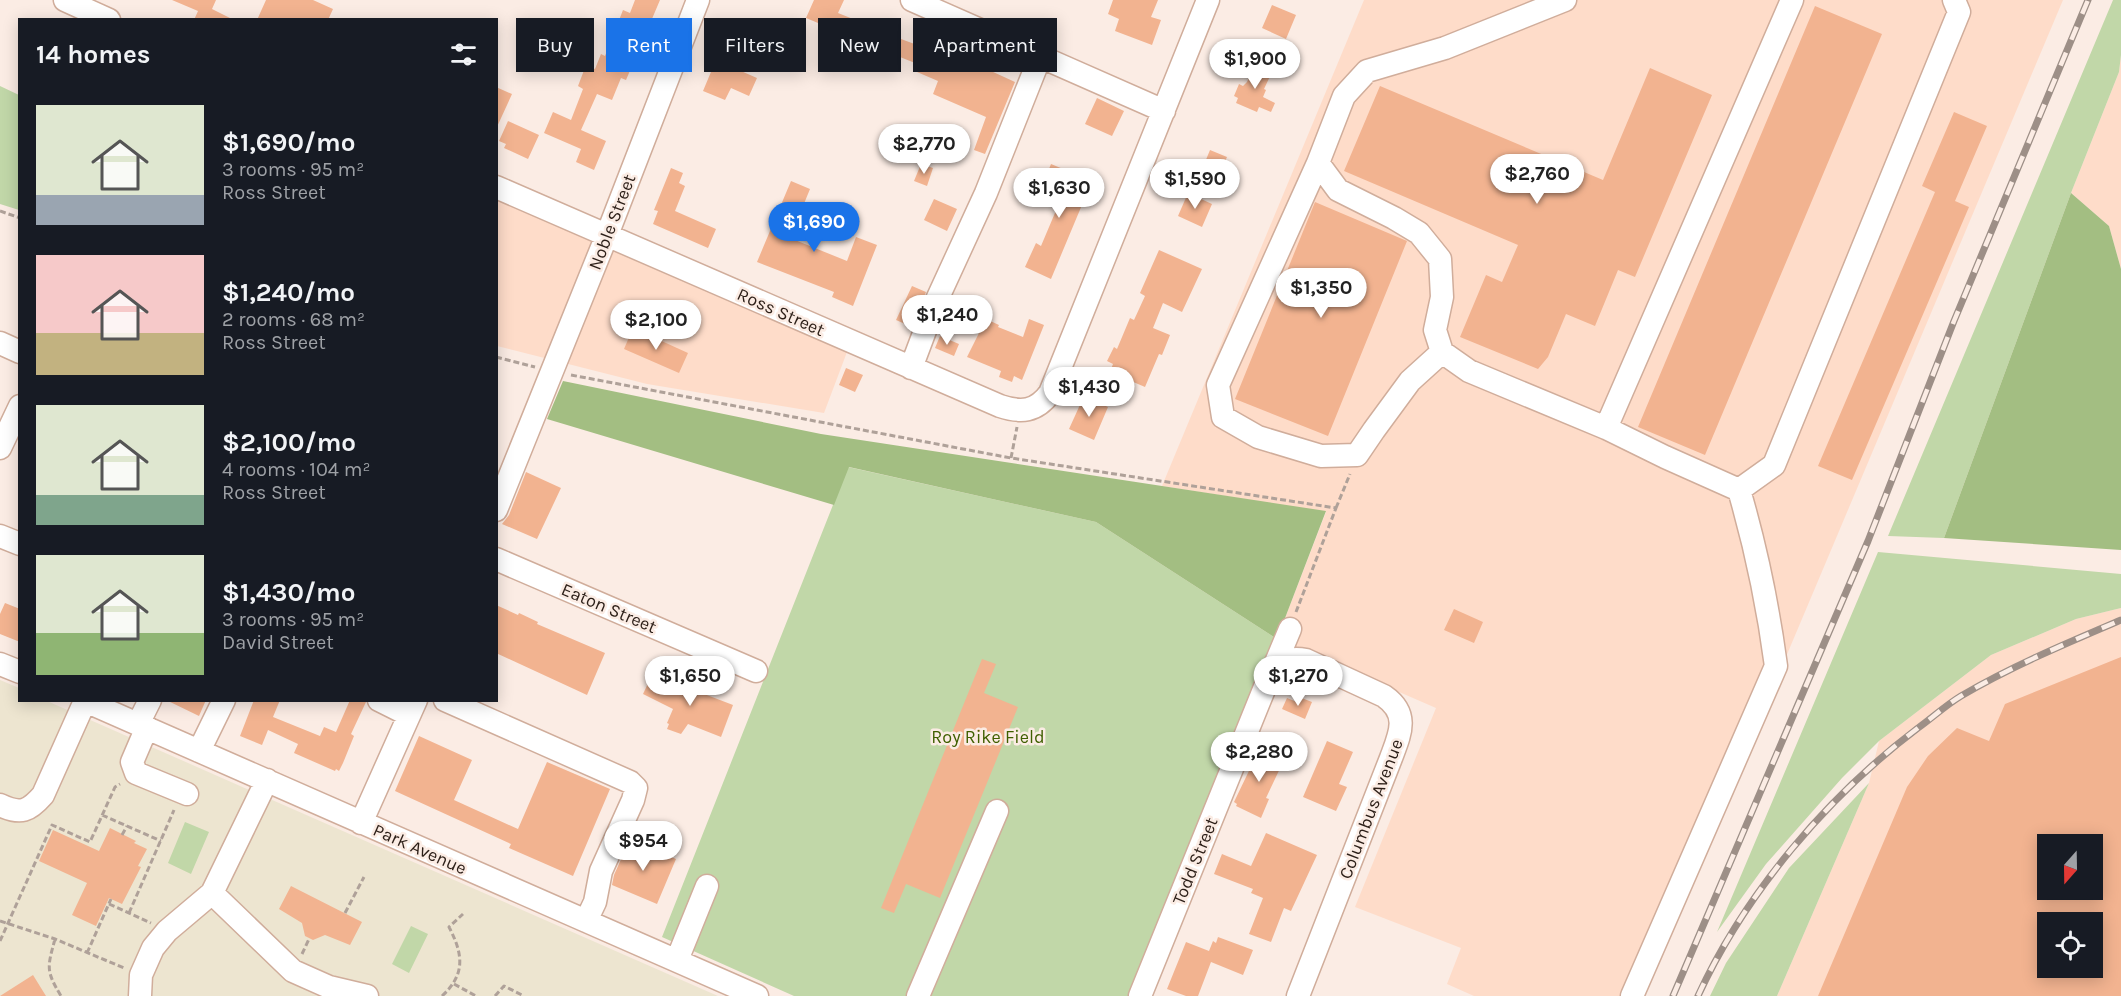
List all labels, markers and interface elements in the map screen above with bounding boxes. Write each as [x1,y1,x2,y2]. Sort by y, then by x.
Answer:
chip: Buy [516,18,594,72]
chip: Rent [606,18,692,72]
chip: Filters [704,18,806,72]
chip: New [818,18,901,72]
chip: Apartment [913,18,1057,72]
icon: filters [447,38,480,71]
text: 14 homes [36,39,150,70]
pin: $1,900 [1206,39,1304,90]
text: $1,900 [1223,47,1287,70]
pin: $2,770 [875,124,973,175]
text: $1,690/mo [222,127,356,158]
icon: home [84,129,156,201]
text: $2,770 [892,132,956,155]
pin: $2,760 [1488,154,1586,205]
text: 3 rooms · 95 m² [222,158,364,181]
pin: $1,590 [1146,159,1244,210]
text: $2,760 [1504,162,1570,185]
text: $1,590 [1164,167,1226,190]
pin: $1,630 [1010,168,1108,219]
street label: Noble Street [584,171,640,273]
text: $1,630 [1027,176,1091,199]
text: Ross Street [222,181,326,204]
pin: $1,690 [765,202,863,253]
text: $1,690 [783,210,845,233]
pin: $1,350 [1272,268,1370,319]
text: $1,350 [1290,276,1352,299]
text: $1,240/mo [222,277,355,308]
icon: home [84,279,156,351]
street label: Ross Street [734,283,828,341]
pin: $1,240 [898,295,996,346]
pin: $2,100 [607,300,705,351]
text: $1,240 [916,303,978,326]
text: 2 rooms · 68 m² [222,308,365,331]
text: $2,100 [624,308,688,331]
text: Ross Street [222,331,326,354]
pin: $1,430 [1040,367,1138,418]
text: $1,430 [1058,375,1120,398]
text: $2,100/mo [222,427,356,458]
icon: home [84,429,156,501]
text: 4 rooms · 104 m² [222,458,370,481]
text: Ross Street [222,481,326,504]
text: $1,430/mo [222,577,356,608]
street label: Eaton Street [558,578,660,638]
icon: home [84,579,156,651]
text: 3 rooms · 95 m² [222,608,364,631]
text: David Street [222,631,334,654]
pin: $1,650 [641,656,739,707]
pin: $1,270 [1249,656,1347,707]
text: $1,650 [659,664,721,687]
text: $1,270 [1268,664,1328,687]
park label: Roy Rike Field [931,726,1045,748]
pin: $2,280 [1210,732,1308,783]
street label: Columbus Avenue [1334,736,1408,882]
text: $2,280 [1225,740,1293,763]
street label: Todd Street [1167,814,1223,908]
street label: Park Avenue [370,819,470,879]
pin: $954 [607,821,679,872]
text: $954 [618,829,668,852]
north arrow [2037,834,2103,900]
map controls [2037,834,2103,978]
button: locate [2037,912,2103,978]

